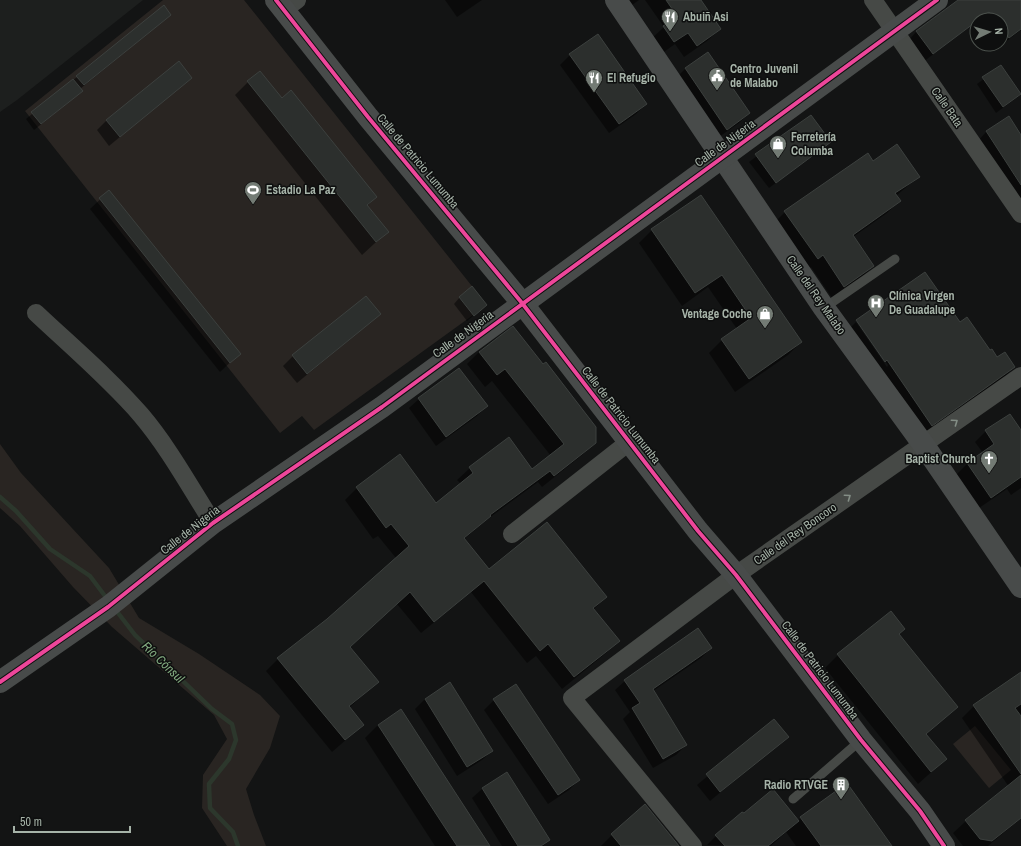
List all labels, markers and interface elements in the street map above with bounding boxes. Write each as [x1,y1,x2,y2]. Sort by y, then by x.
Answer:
restaurant icon: Abuiñ Asi [660,7,680,32]
place label: Abuiñ Asi [683,9,729,25]
north arrow [969,12,1009,52]
text: N [992,27,1006,35]
place label: Centro Juvenil de Malabo [730,61,799,91]
public building icon: Centro Juvenil de Malabo [707,66,727,91]
restaurant icon: El Refugio [584,68,604,93]
place label: El Refugio [607,70,656,86]
street label: Calle Bata [927,84,967,131]
street label: Calle de Patricio Lumumba [374,110,463,212]
street label: Calle de Nigeria [692,115,759,170]
place label: Ferretería Columba [791,129,836,159]
shop icon: Ferretería Columba [768,134,788,159]
sports icon: Estadio La Paz [243,180,263,205]
place label: Estadio La Paz [266,182,336,198]
street label: Calle del Rey Malabo [783,252,849,338]
place label: Clínica Virgen De Guadalupe [889,288,956,318]
hospital icon: Clínica Virgen De Guadalupe [866,293,886,318]
shop icon: Ventage Coche [755,304,775,329]
street label: Calle de Nigeria [430,306,497,361]
place label: Ventage Coche [682,306,753,322]
street label: Calle de Patricio Lumumba [578,363,664,467]
one-way arrow [950,420,957,427]
church icon: Baptist Church [979,449,999,474]
place label: Baptist Church [905,451,976,467]
one-way arrow [844,494,851,502]
street label: Calle del Rey Boncoro [750,499,840,569]
street label: Calle de Nigeria [157,501,223,558]
street label: Calle de Patricio Lumumba [778,618,863,723]
water label: Río Cónsul [138,638,188,687]
building icon: Radio RTVGE [831,775,851,800]
place label: Radio RTVGE [764,777,828,793]
scale bar [14,808,130,834]
text: 50 m [20,814,42,830]

